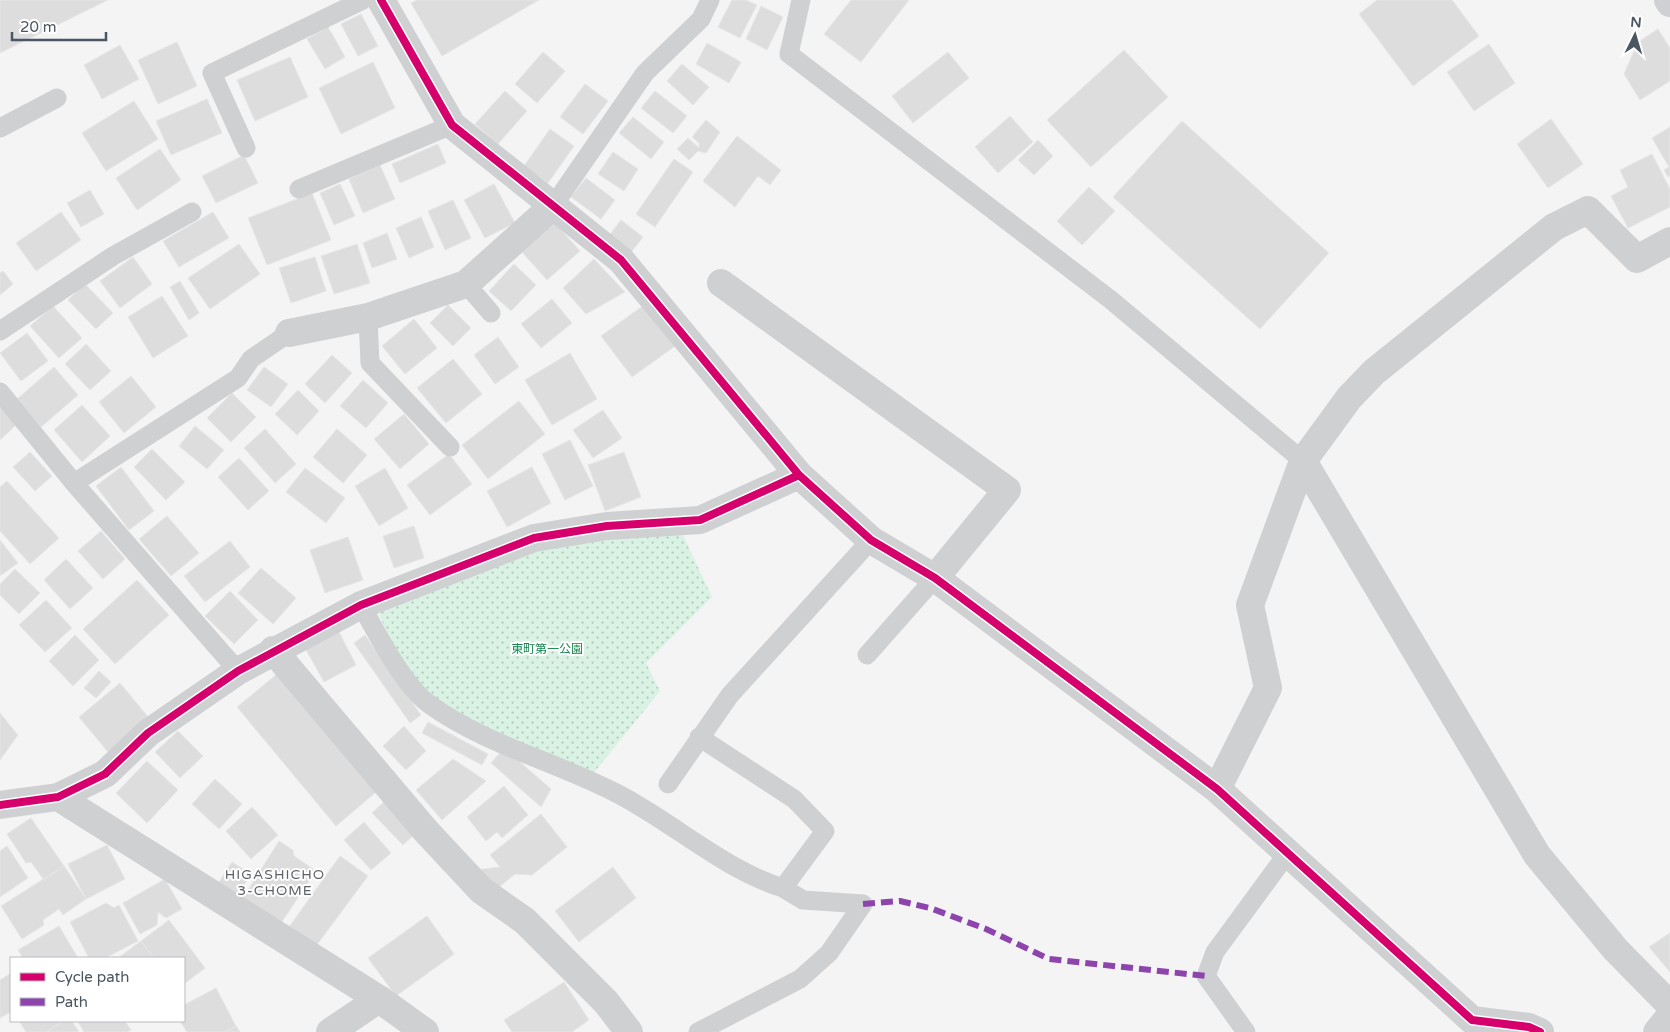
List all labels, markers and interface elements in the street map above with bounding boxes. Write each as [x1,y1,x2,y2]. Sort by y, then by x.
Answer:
scale bar [12,10,106,42]
north arrow [1610,10,1660,60]
text: N [1630,14,1642,32]
text: 20 m [20,18,57,36]
park label: 東町第一公園 [511,642,583,656]
district label: HIGASHICHO 3-CHOME [225,866,325,899]
legend [10,957,185,1022]
text: Cycle path [55,968,129,986]
text: Path [55,993,88,1011]

